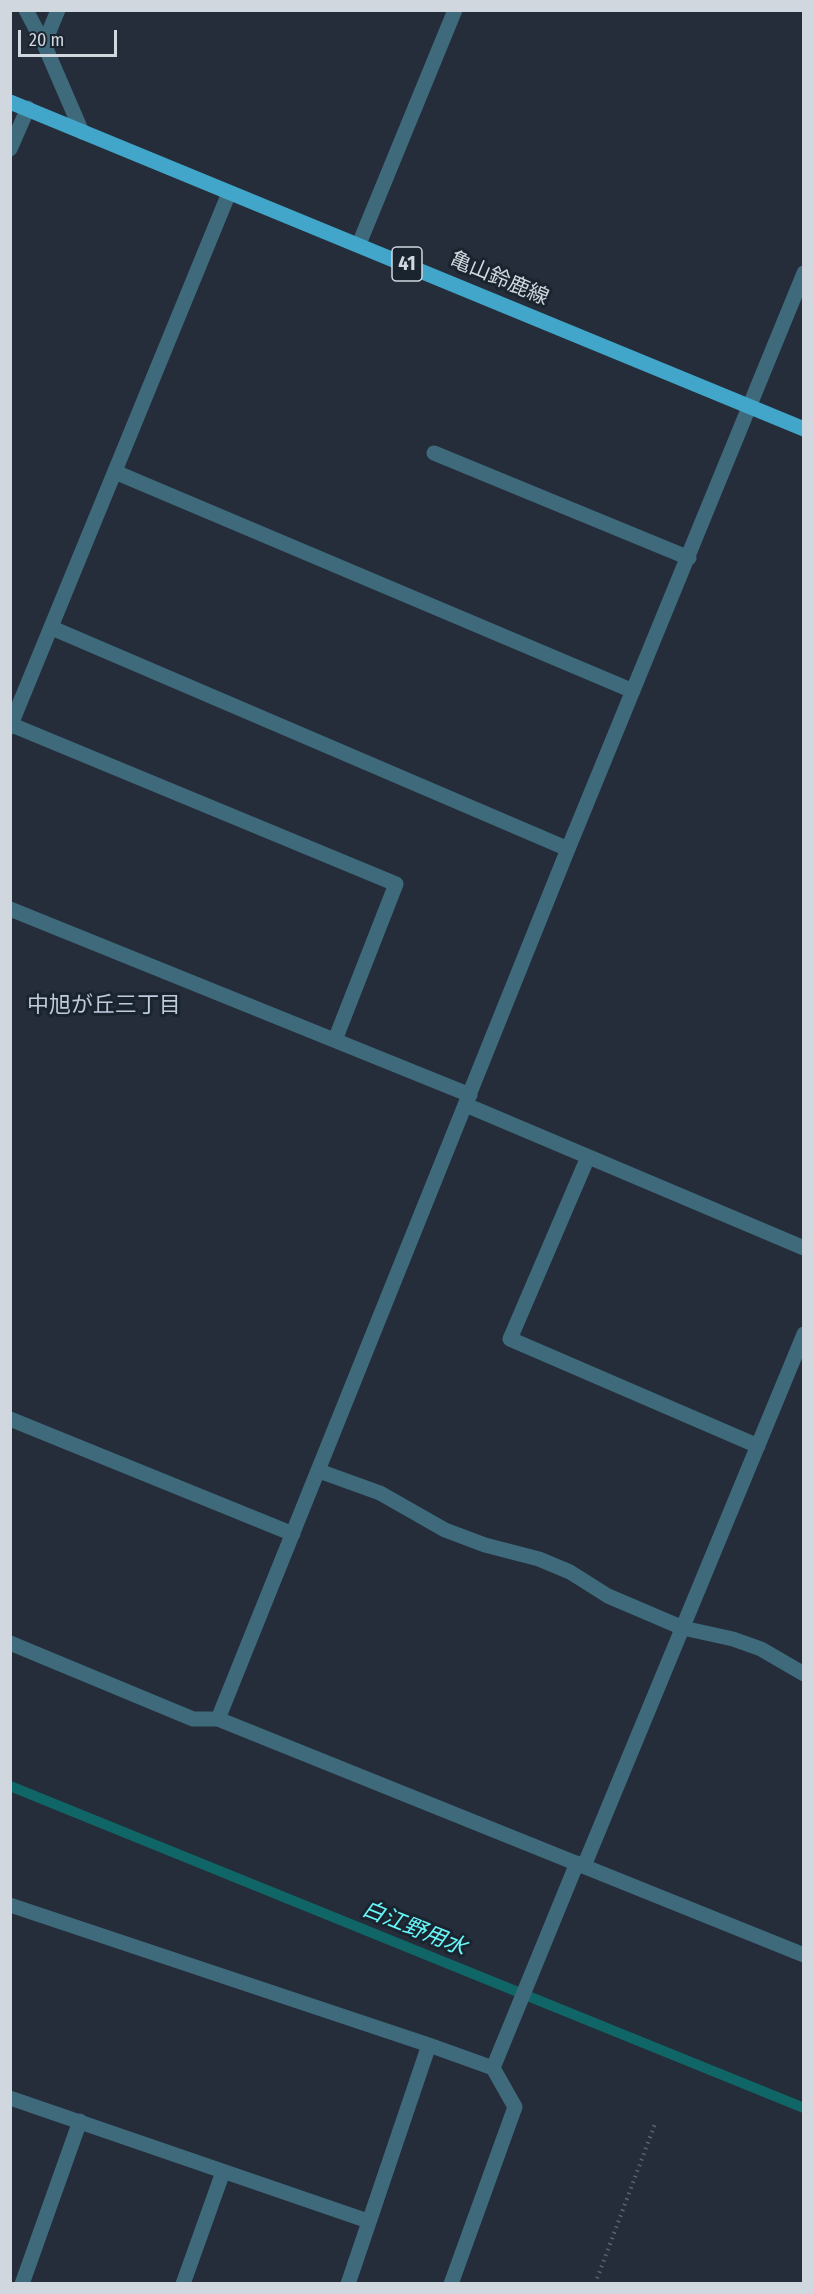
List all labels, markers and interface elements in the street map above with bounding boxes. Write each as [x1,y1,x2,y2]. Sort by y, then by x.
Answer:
scale bar [21,18,120,56]
text: 20 m [29,29,64,51]
road number: 41 [392,247,422,281]
street label: 亀山鈴鹿線 [446,247,552,311]
district label: 中旭が丘三丁目 [27,993,181,1019]
water label: 白江野用水 [358,1896,470,1962]

